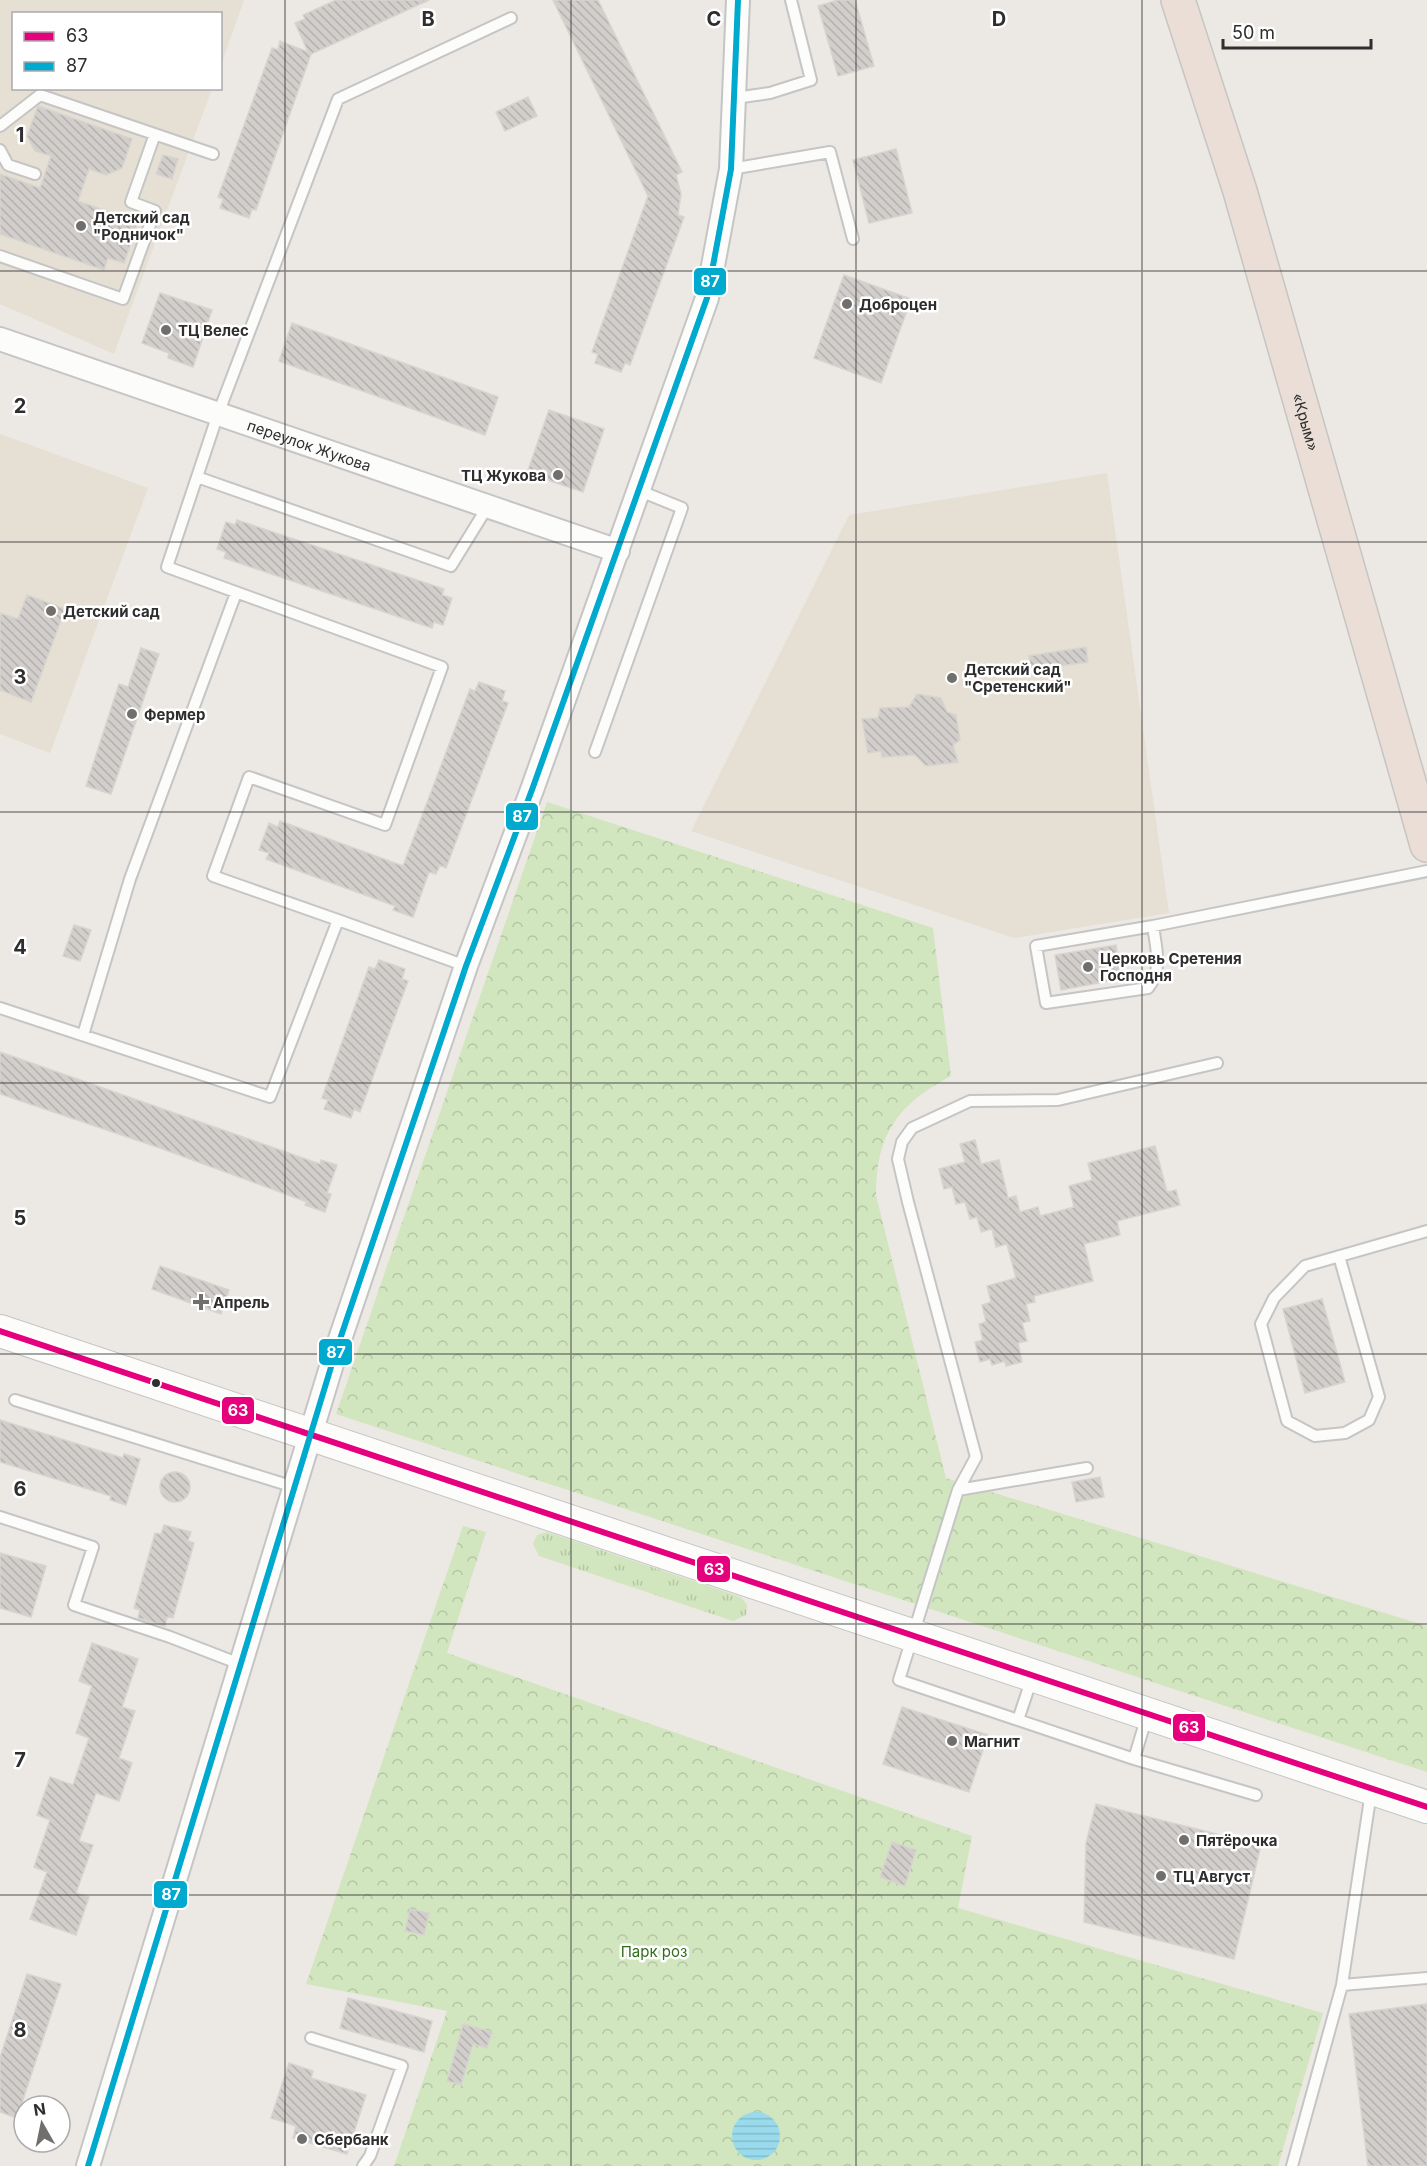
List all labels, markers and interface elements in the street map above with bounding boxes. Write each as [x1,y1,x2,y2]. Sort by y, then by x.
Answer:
text: B [421,7,435,31]
text: C [707,7,721,31]
text: D [992,7,1006,31]
legend [12,12,222,90]
scale bar [1223,12,1372,50]
text: 50 m [1232,22,1275,43]
text: 63 [66,25,88,46]
text: 87 [66,55,87,76]
text: 1 [16,123,24,147]
place label: Детский сад "Родничок" [93,208,190,244]
marker: Детский сад "Родничок" [74,219,88,233]
line badge: 87 [693,267,727,296]
text: 87 [700,271,720,291]
place label: Доброцен [859,295,937,314]
marker: Доброцен [840,297,854,311]
place label: ТЦ Велес [178,321,249,340]
marker: ТЦ Велес [159,323,173,337]
street label: «Крым» [1289,391,1323,453]
text: 2 [14,394,26,418]
street label: переулок Жукова [245,415,374,475]
place label: ТЦ Жукова [461,466,546,485]
marker: ТЦ Жукова [551,468,565,482]
place label: Детский сад [63,602,160,621]
marker: Детский сад [44,604,58,618]
place label: Детский сад "Сретенский" [964,660,1072,696]
text: 3 [14,665,26,689]
marker: Детский сад "Сретенский" [945,671,959,685]
place label: Фермер [144,705,206,724]
marker: Фермер [125,707,139,721]
line badge: 87 [505,802,539,831]
text: 87 [512,806,532,826]
text: 4 [13,935,27,959]
place label: Церковь Сретения Господня [1100,949,1242,985]
marker: Церковь Сретения Господня [1081,960,1095,974]
text: 5 [14,1206,26,1230]
place label: Апрель [213,1293,270,1312]
marker: Апрель [194,1295,208,1309]
line badge: 87 [318,1338,353,1366]
text: 87 [326,1342,346,1362]
unlabelled marker [150,1377,162,1389]
line badge: 63 [221,1396,255,1425]
text: 63 [228,1400,248,1420]
text: 6 [14,1477,27,1501]
line badge: 63 [696,1555,731,1583]
text: 63 [704,1559,724,1579]
line badge: 63 [1172,1713,1206,1742]
text: 63 [1179,1717,1199,1737]
place label: Магнит [964,1732,1020,1751]
marker: Магнит [945,1734,959,1748]
text: 7 [14,1748,26,1772]
place label: Пятёрочка [1196,1831,1277,1850]
marker: Пятёрочка [1177,1833,1191,1847]
place label: ТЦ Август [1173,1867,1251,1886]
marker: ТЦ Август [1154,1869,1168,1883]
line badge: 87 [153,1880,188,1909]
text: 87 [161,1884,181,1904]
park label: Парк роз [621,1942,687,1961]
text: 8 [13,2018,27,2042]
north arrow [12,2094,72,2154]
text: N [32,2098,47,2120]
place label: Сбербанк [314,2130,389,2149]
marker: Сбербанк [295,2132,309,2146]

